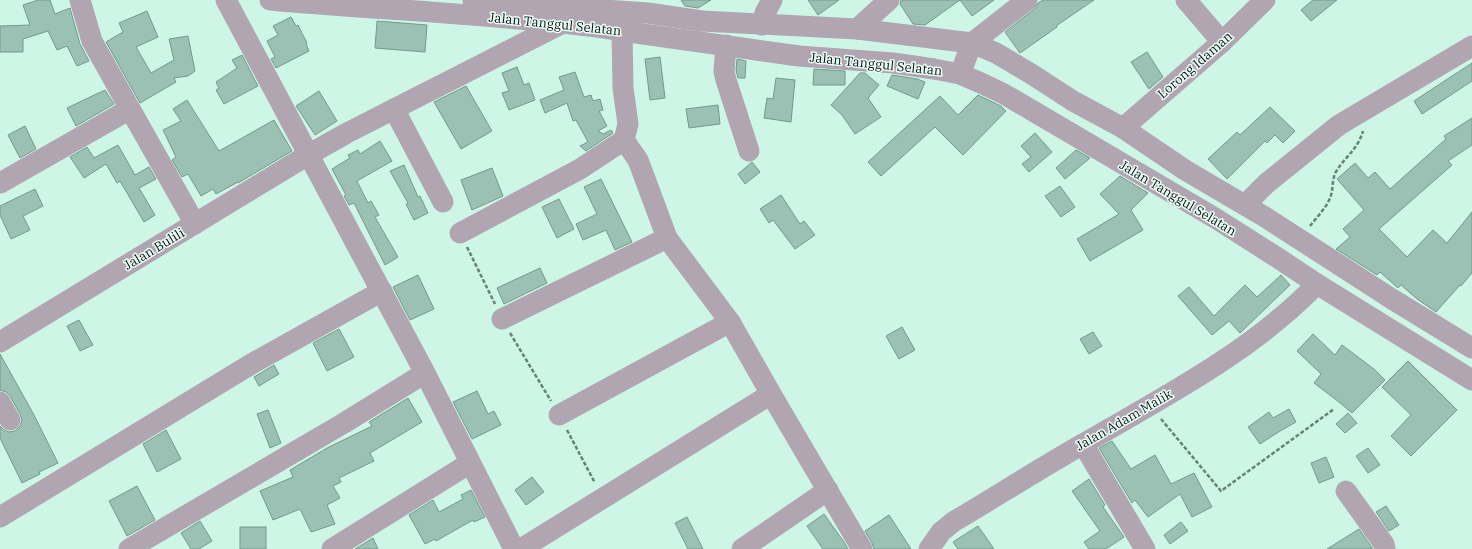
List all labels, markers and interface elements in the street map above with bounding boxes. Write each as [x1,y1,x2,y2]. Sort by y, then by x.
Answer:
street label: Jalan Tanggul Selatan [488,9,622,39]
street label: Lorong Idaman [1154,28,1236,102]
street label: Jalan Tanggul Selatan [809,49,943,79]
street label: Jalan Tanggul Selatan [1117,156,1239,240]
street label: Jalan Bulili [121,224,187,274]
street label: Jalan Adam Malik [1073,385,1176,455]

